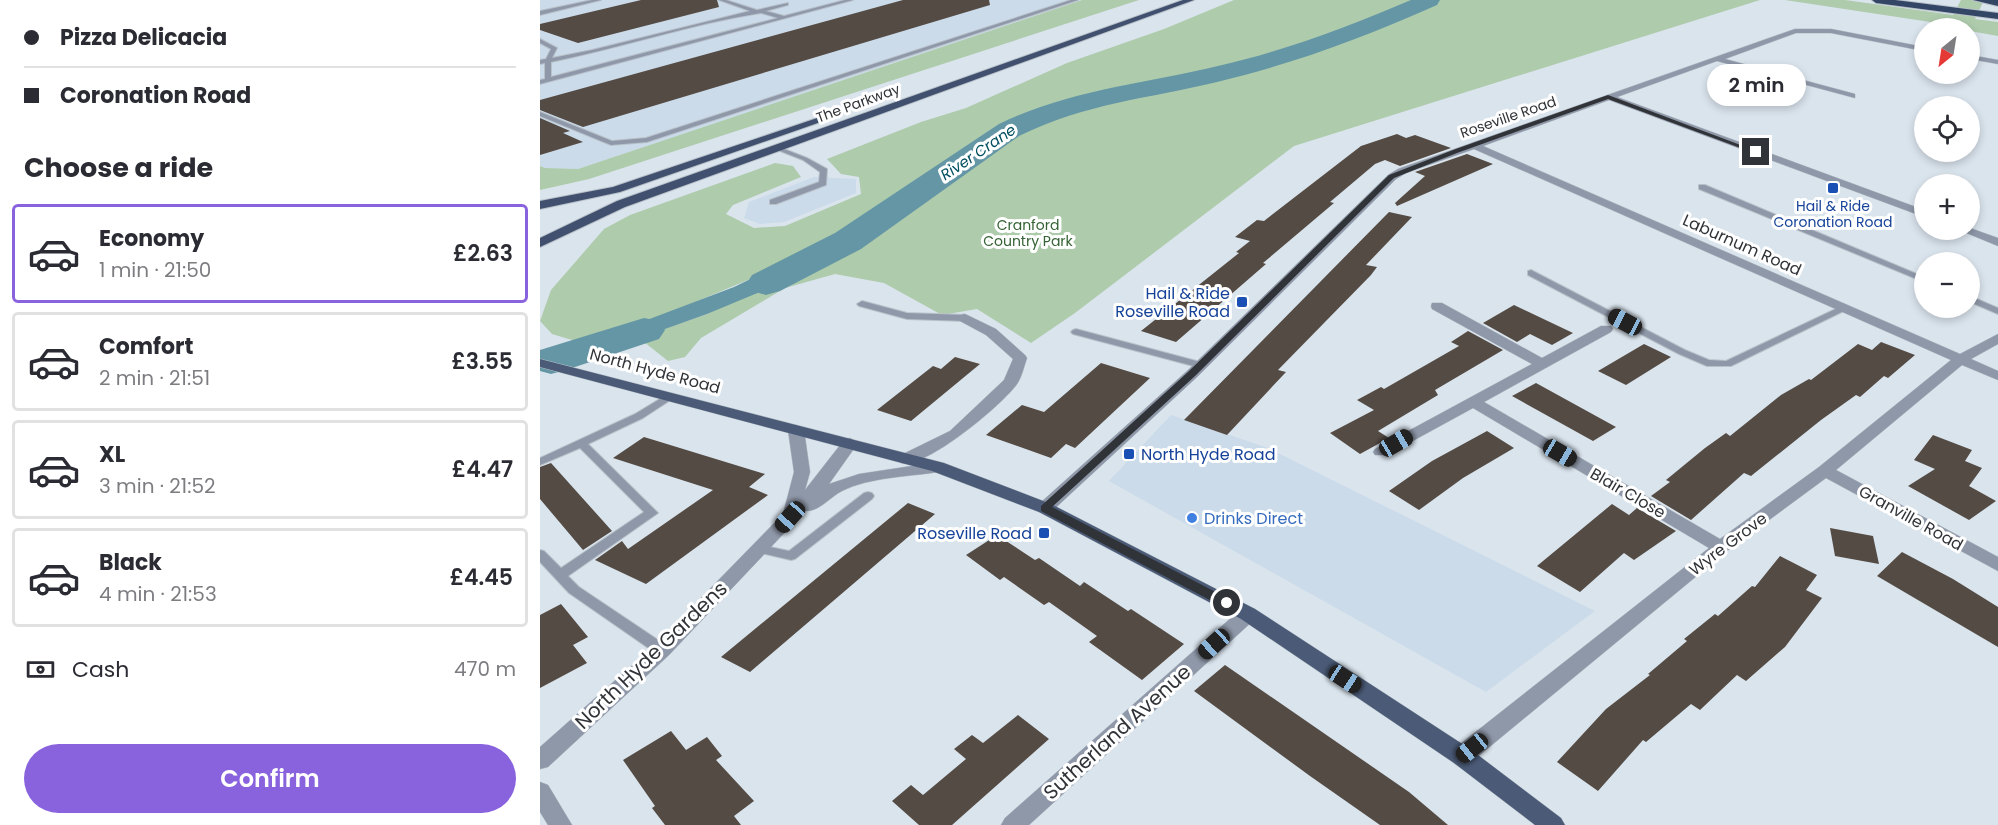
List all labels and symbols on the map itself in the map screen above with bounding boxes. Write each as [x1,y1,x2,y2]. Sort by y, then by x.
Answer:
north arrow [1914,18,1980,84]
callout: 2 min [1706,65,1806,107]
street label: The Parkway [813,79,903,127]
street label: Roseville Road [1457,91,1559,143]
water label: River Crane [936,119,1020,185]
route end [1742,138,1769,165]
marker: Hail & Ride Coronation Road [1826,181,1840,195]
place label: Hail & Ride Coronation Road [1774,196,1892,232]
street label: Laburnum Road [1679,209,1805,281]
park label: Cranford Country Park [983,215,1074,251]
place label: Hail & Ride Roseville Road [1115,282,1230,323]
marker: Hail & Ride Roseville Road [1235,295,1249,309]
car [1605,306,1645,338]
street label: North Hyde Road [587,342,723,400]
car [1376,426,1416,460]
car [1540,436,1580,470]
place label: North Hyde Road [1141,443,1275,466]
marker: North Hyde Road [1122,447,1136,461]
street label: Blair Close [1586,462,1670,524]
street label: Granville Road [1855,480,1967,556]
car [771,498,809,536]
place label: Drinks Direct [1204,507,1303,530]
street label: Wyre Grove [1684,507,1772,581]
marker: Drinks Direct [1185,511,1199,525]
place label: Roseville Road [917,522,1032,545]
marker: Roseville Road [1037,526,1051,540]
street label: North Hyde Gardens [569,575,733,735]
route start [1213,589,1240,616]
car [1195,625,1233,663]
street label: Sutherland Avenue [1037,658,1197,806]
car [1325,662,1365,696]
car [1452,730,1492,766]

